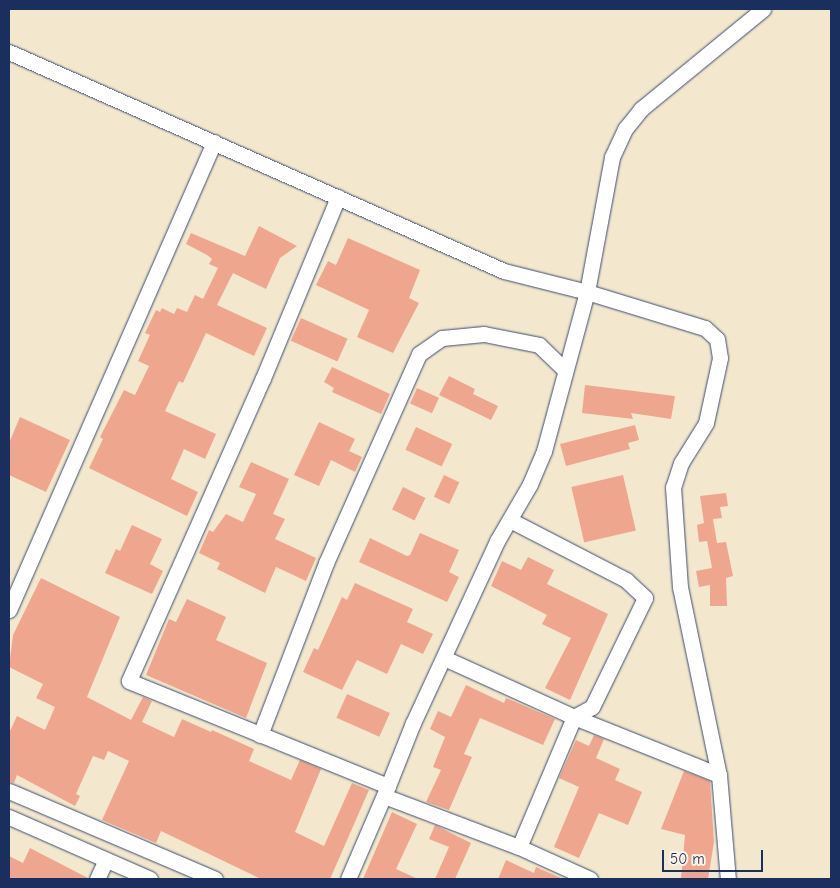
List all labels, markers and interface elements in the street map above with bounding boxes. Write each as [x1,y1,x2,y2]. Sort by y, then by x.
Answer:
scale bar [665,840,766,872]
text: 50 m [670,850,705,868]

